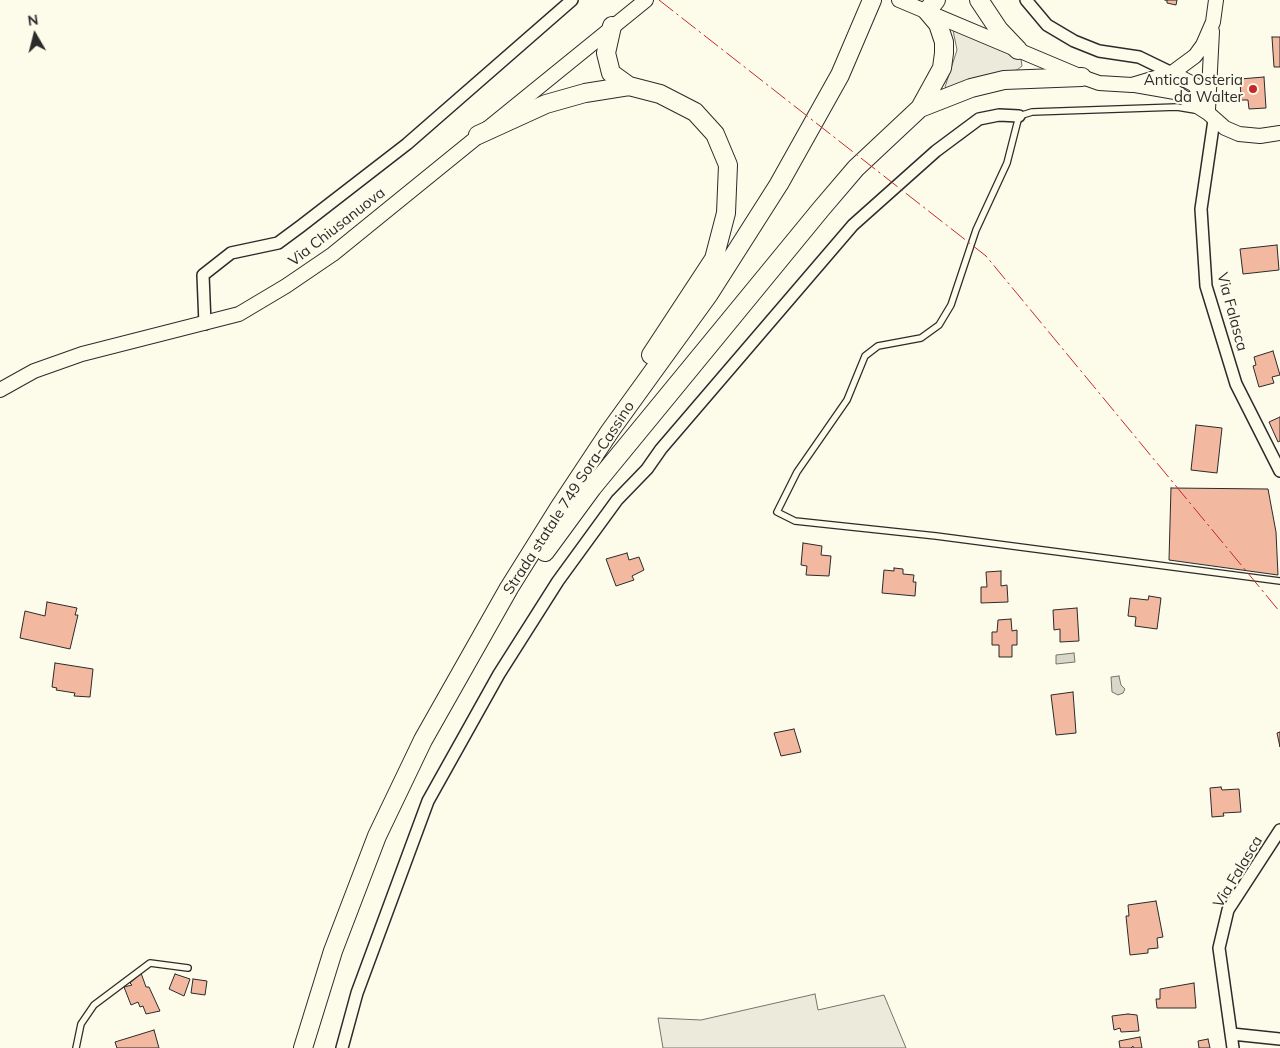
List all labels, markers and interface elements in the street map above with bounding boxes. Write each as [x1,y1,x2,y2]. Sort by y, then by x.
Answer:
north arrow [10,10,60,60]
text: N [26,10,39,30]
place label: Antica Osteria da Walter [1144,71,1243,106]
marker: Antica Osteria da Walter [1247,83,1259,95]
street label: Via Chiusanuova [285,184,389,270]
street label: Via Falasca [1213,271,1251,353]
street label: Strada statale 749 Sora-Cassino [500,398,638,598]
street label: Via Falasca [1210,833,1266,911]

